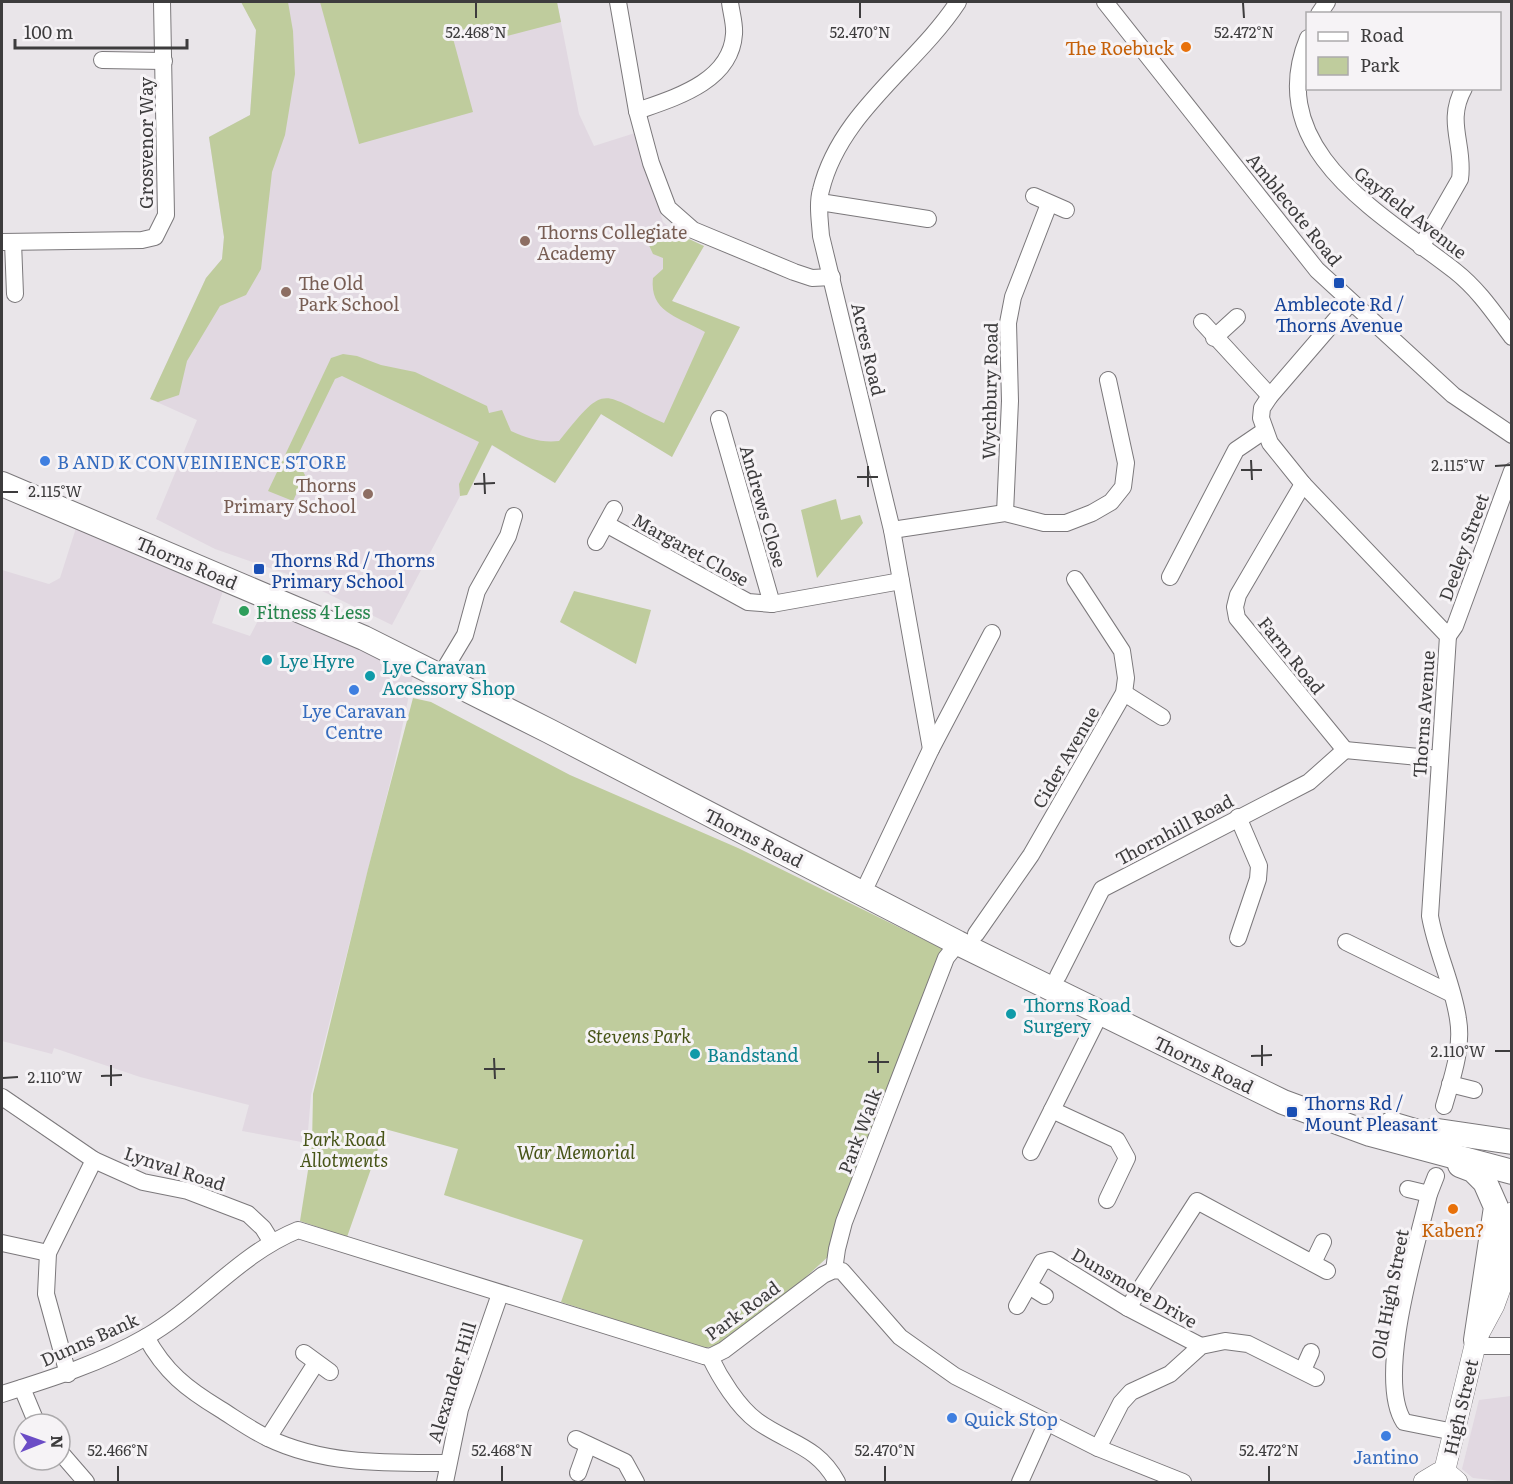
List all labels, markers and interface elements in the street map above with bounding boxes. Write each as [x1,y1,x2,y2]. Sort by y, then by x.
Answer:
scale bar [15,12,188,50]
legend [1306,12,1501,90]
text: 100 m [24,18,73,45]
text: 52.468°N [445,20,507,43]
text: 52.470°N [830,20,890,43]
text: 52.472°N [1214,20,1274,43]
text: Road [1360,21,1404,48]
place label: The Roebuck [1065,34,1175,61]
marker: The Roebuck [1179,40,1193,54]
text: Park [1360,51,1401,78]
street label: Grosvenor Way [132,76,159,209]
street label: Amblecote Road [1241,147,1349,271]
street label: Gayfield Avenue [1349,159,1473,265]
place label: Thorns Collegiate Academy [537,218,687,266]
marker: Thorns Collegiate Academy [518,234,532,248]
place label: The Old Park School [298,269,399,317]
marker: Amblecote Rd / Thorns Avenue [1332,276,1346,290]
marker: The Old Park School [279,285,293,299]
place label: Amblecote Rd / Thorns Avenue [1274,290,1404,338]
street label: Acres Road [845,300,893,398]
street label: Wychbury Road [974,322,1004,460]
street label: Andrews Close [734,442,794,570]
place label: B AND K CONVEINIENCE STORE [57,448,347,475]
text: 2.115°W [1431,453,1485,476]
marker: B AND K CONVEINIENCE STORE [38,454,52,468]
place label: Thorns Primary School [223,471,356,519]
text: 2.115°W [28,479,82,502]
marker: Thorns Primary School [361,487,375,501]
street label: Deeley Street [1431,489,1495,605]
street label: Margaret Close [628,506,754,592]
street label: Thorns Road [132,528,242,596]
place label: Thorns Rd / Thorns Primary School [271,546,435,594]
marker: Thorns Rd / Thorns Primary School [252,562,266,576]
place label: Fitness 4 Less [256,598,370,625]
marker: Fitness 4 Less [237,604,251,618]
street label: Farm Road [1252,610,1332,700]
place label: Lye Hyre [279,647,355,674]
street label: Thorns Avenue [1405,649,1441,779]
marker: Lye Hyre [260,653,274,667]
place label: Lye Caravan Accessory Shop [382,653,515,701]
marker: Lye Caravan Accessory Shop [363,669,377,683]
marker: Lye Caravan Centre [347,683,361,697]
place label: Lye Caravan Centre [302,697,406,745]
street label: Cider Avenue [1025,701,1105,813]
street label: Thornhill Road [1110,787,1238,871]
street label: Thorns Road [700,800,808,874]
place label: Thorns Road Surgery [1023,991,1131,1039]
marker: Thorns Road Surgery [1004,1007,1018,1021]
park label: Stevens Park [587,1022,691,1049]
street label: Thorns Road [1149,1028,1259,1100]
text: 2.110°W [1431,1039,1486,1062]
place label: Bandstand [707,1041,799,1068]
marker: Bandstand [688,1047,702,1061]
text: 2.110°W [28,1065,83,1088]
street label: Park Walk [830,1084,888,1177]
place label: Thorns Rd / Mount Pleasant [1304,1089,1438,1137]
marker: Thorns Rd / Mount Pleasant [1285,1105,1299,1119]
park label: Park Road Allotments [300,1125,388,1173]
park label: War Memorial [517,1138,636,1165]
street label: Lynval Road [121,1139,229,1197]
marker: Kaben? [1446,1202,1460,1216]
place label: Kaben? [1421,1216,1485,1243]
street label: Old High Street [1363,1226,1415,1361]
street label: Dunsmore Drive [1067,1240,1203,1334]
street label: Park Road [699,1274,785,1346]
street label: Dunns Bank [36,1305,143,1373]
street label: Alexander Hill [420,1318,482,1446]
street label: High Street [1436,1356,1484,1458]
place label: Quick Stop [964,1405,1058,1432]
marker: Quick Stop [945,1411,959,1425]
north arrow [12,1412,72,1472]
marker: Jantino [1379,1429,1393,1443]
text: N [46,1435,70,1449]
text: 52.466°N [87,1438,149,1461]
text: 52.468°N [471,1438,533,1461]
text: 52.470°N [855,1438,915,1461]
text: 52.472°N [1239,1438,1299,1461]
place label: Jantino [1353,1443,1419,1470]

